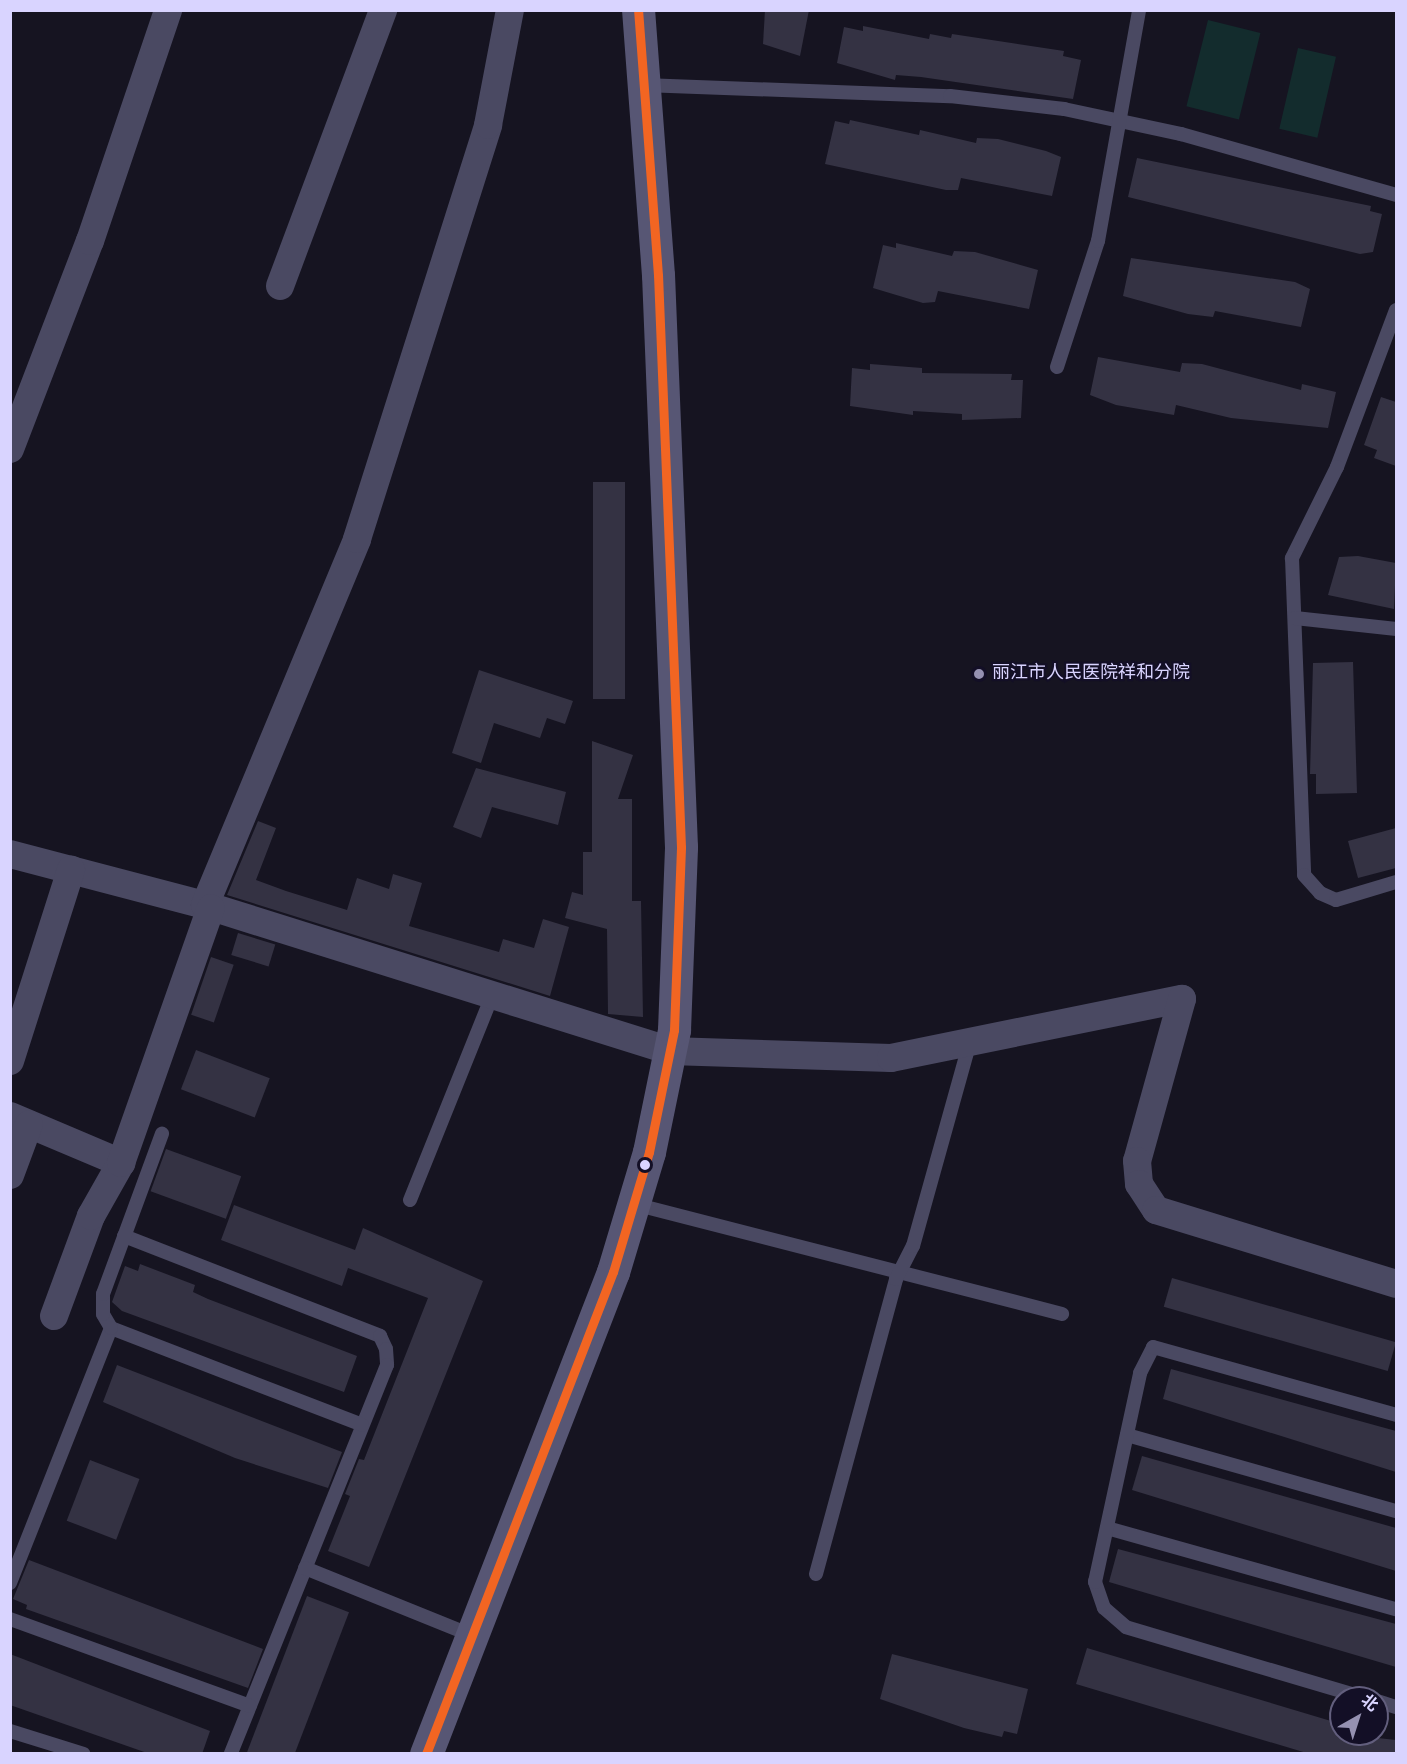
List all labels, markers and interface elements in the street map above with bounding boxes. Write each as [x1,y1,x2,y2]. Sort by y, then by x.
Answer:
place label: 丽江市人民医院祥和分院 [992,663,1190,685]
marker: 丽江市人民医院祥和分院 [970,665,988,683]
unlabelled marker [639,1159,651,1171]
north arrow [1329,1686,1389,1746]
text: 北 [1357,1691,1382,1716]

